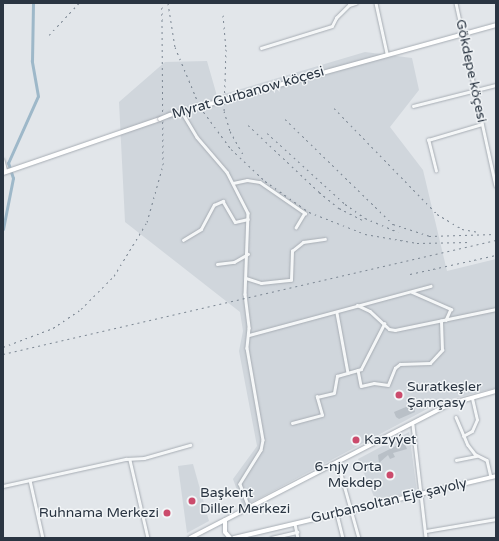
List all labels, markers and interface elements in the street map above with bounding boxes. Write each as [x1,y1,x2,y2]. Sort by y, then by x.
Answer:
street label: Gökdepe köçesi [452,18,490,124]
street label: Myrat Gurbanow köçesi [170,63,326,123]
place label: Suratkeşler Şamçasy [407,379,481,412]
marker: Suratkeşler Şamçasy [394,390,404,400]
place label: Kazyýet [364,432,416,448]
marker: Kazyýet [351,435,361,445]
place label: 6-njy Orta Mekdep [314,459,382,492]
marker: 6-njy Orta Mekdep [385,470,395,480]
street label: Gurbansoltan Eje şayoly [310,475,468,527]
place label: Başkent Diller Merkezi [200,485,290,518]
marker: Başkent Diller Merkezi [187,496,197,506]
place label: Ruhnama Merkezi [39,505,159,521]
marker: Ruhnama Merkezi [162,508,172,518]

